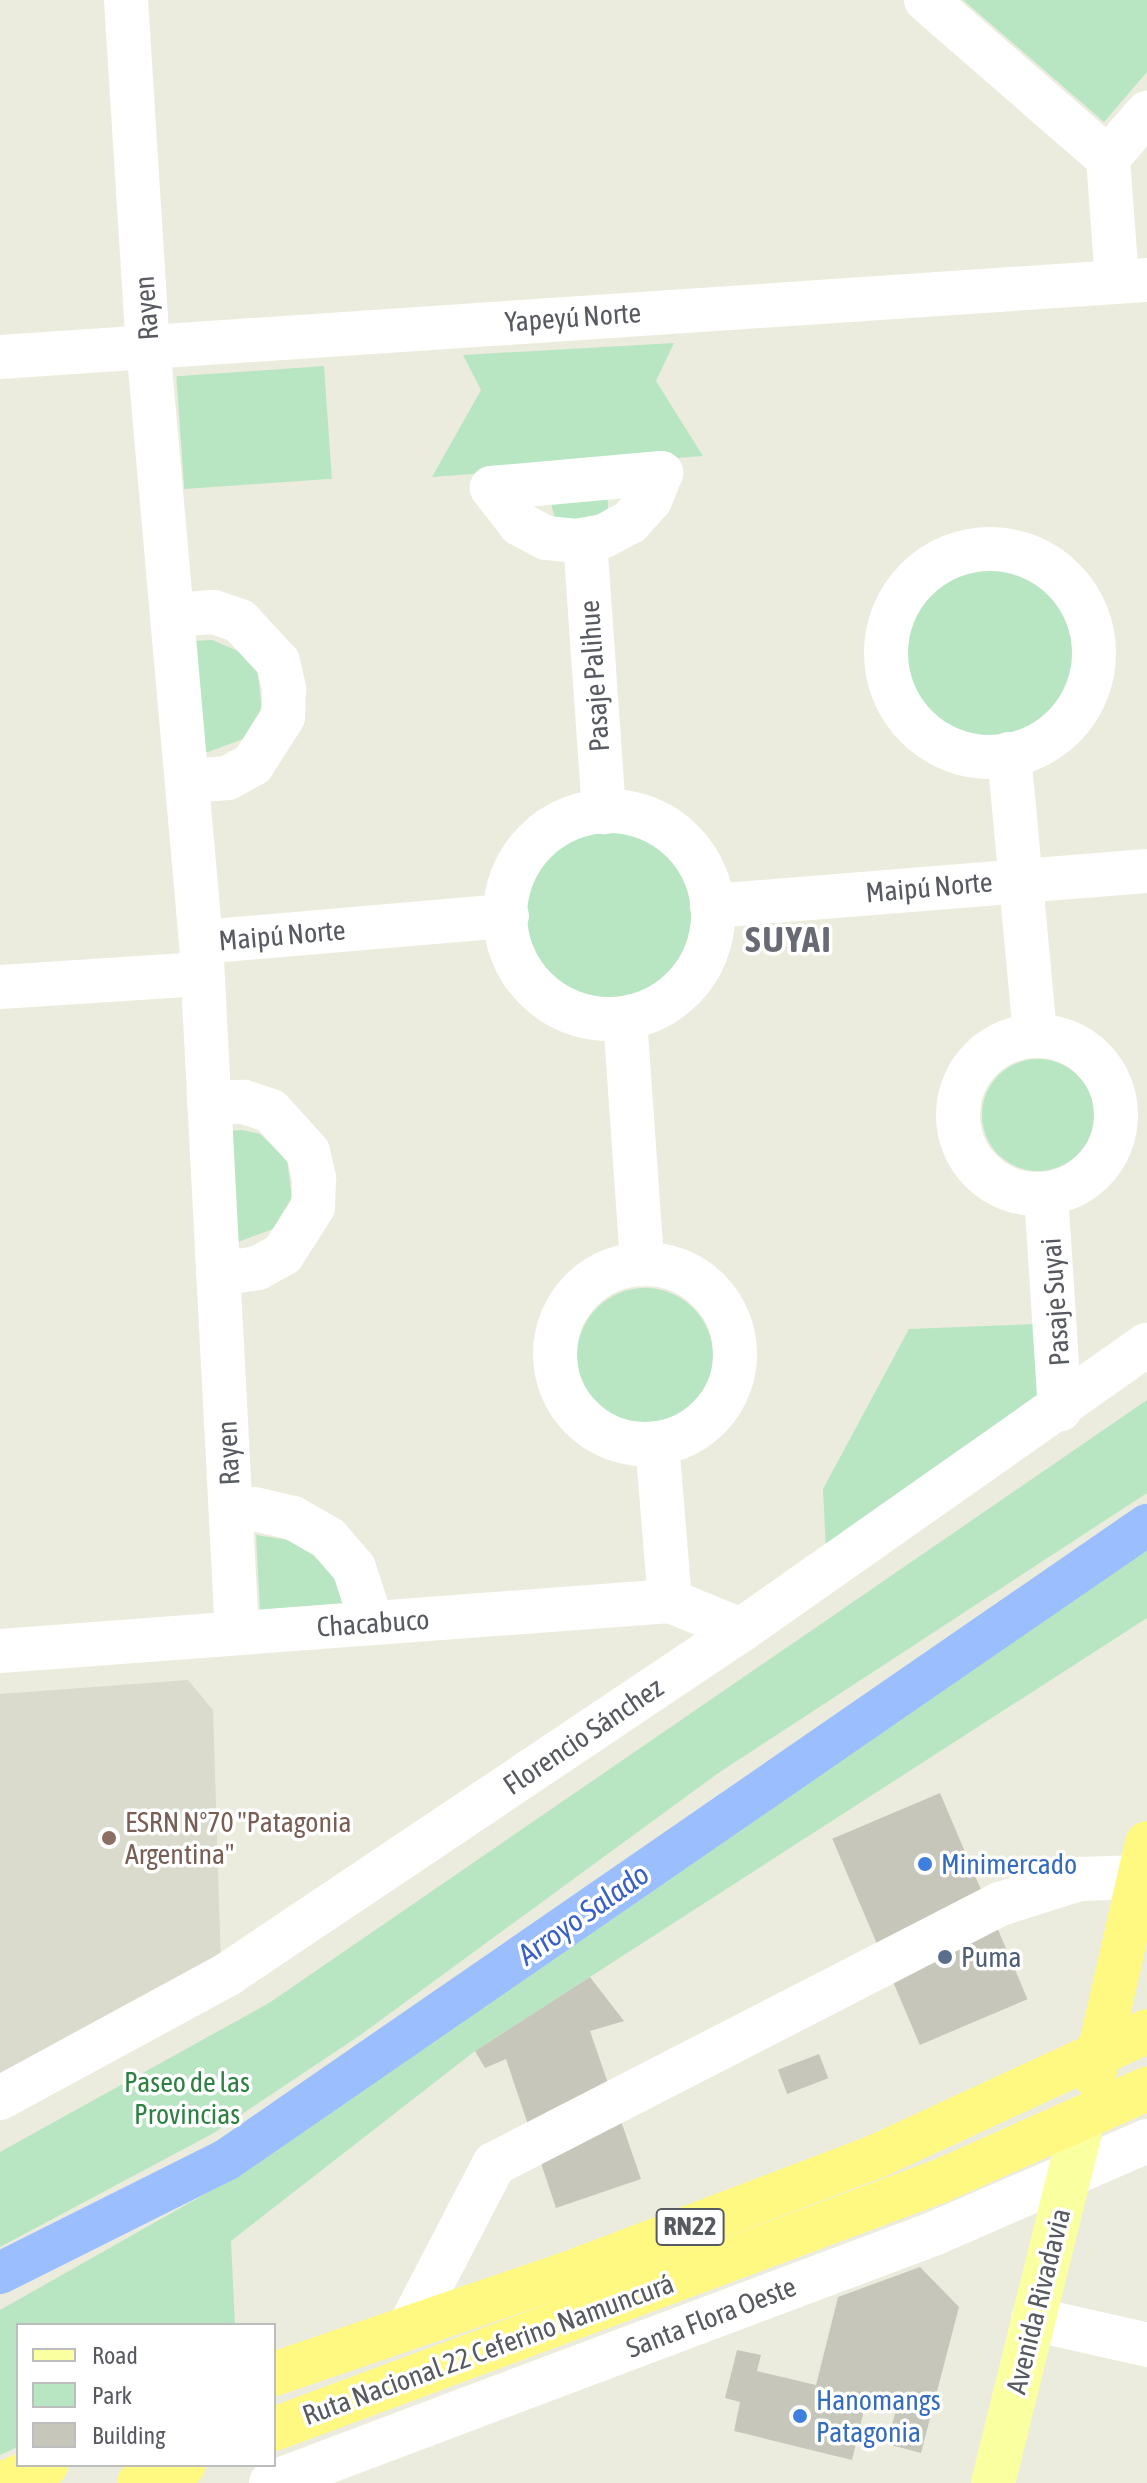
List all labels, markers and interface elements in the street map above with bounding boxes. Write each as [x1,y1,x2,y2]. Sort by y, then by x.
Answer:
street label: Rayen [127,275,165,341]
street label: Yapeyú Norte [504,295,642,339]
street label: Pasaje Palihue [572,599,616,753]
street label: Maipú Norte [864,865,994,909]
street label: Maipú Norte [217,913,347,957]
district label: SUYAI [745,918,833,962]
street label: Pasaje Suyai [1034,1237,1076,1367]
street label: Rayen [210,1420,246,1486]
street label: Chacabuco [316,1602,430,1644]
street label: Florencio Sánchez [497,1670,669,1802]
place label: ESRN N°70 "Patagonia Argentina" [125,1805,352,1871]
marker: ESRN N°70 "Patagonia Argentina" [100,1829,118,1847]
place label: Minimercado [941,1847,1077,1881]
marker: Minimercado [916,1855,934,1873]
water label: Arroyo Salado [510,1856,656,1972]
place label: Puma [961,1940,1021,1974]
marker: Puma [936,1948,954,1966]
park label: Paseo de las Provincias [124,2065,250,2131]
road number: RN22 [654,2205,726,2249]
street label: Avenida Rivadavia [999,2205,1077,2397]
street label: Ruta Nacional 22 Ceferino Namuncurá [298,2266,678,2432]
street label: Santa Flora Oeste [621,2269,801,2365]
legend [16,2323,276,2467]
text: Road [92,2342,138,2369]
text: Park [92,2382,132,2409]
place label: Hanomangs Patagonia [816,2383,941,2449]
marker: Hanomangs Patagonia [791,2407,809,2425]
text: Building [92,2422,165,2449]

